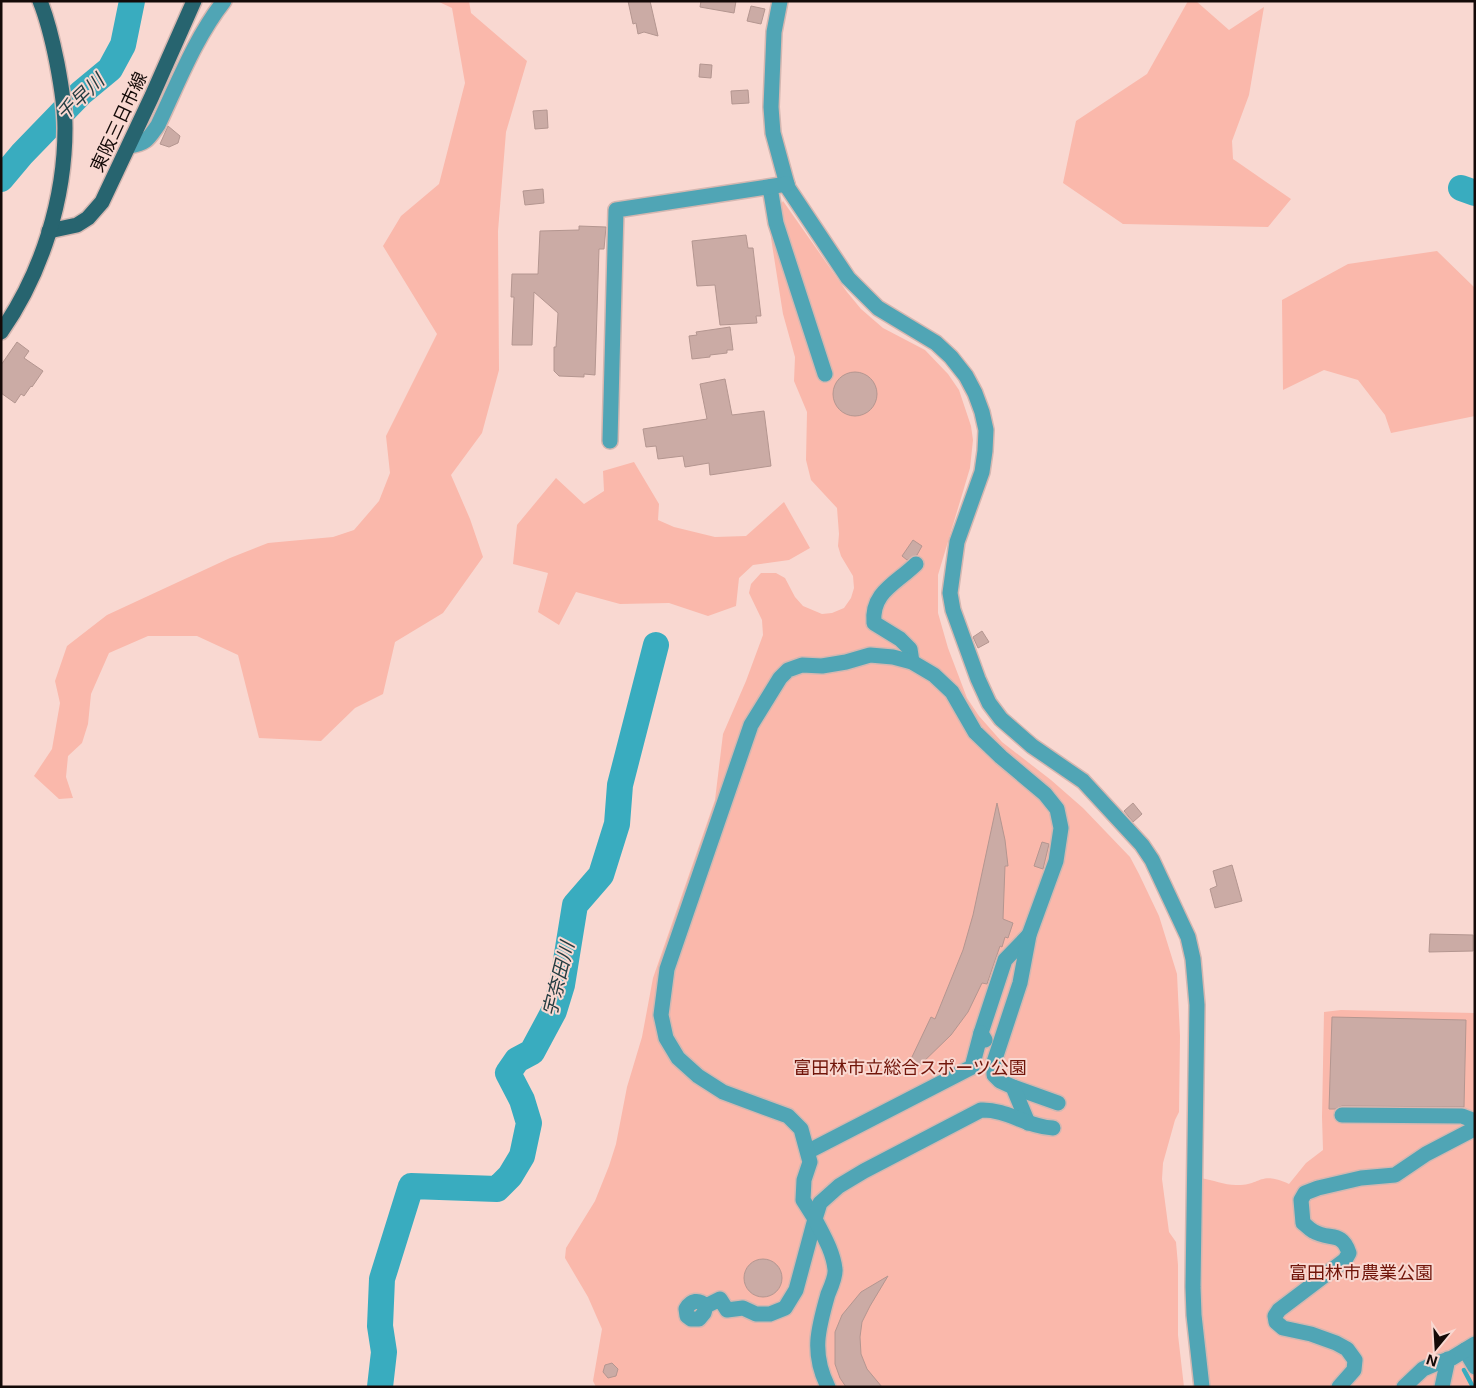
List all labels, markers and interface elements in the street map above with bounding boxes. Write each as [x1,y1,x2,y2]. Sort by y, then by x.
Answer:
water label: 千早川 [52,68,110,125]
street label: 東阪三日市線 [86,68,151,175]
water label: 宇奈田川 [538,938,579,1019]
park label: 富田林市立総合スポーツ公園 [793,1057,1027,1078]
park label: 富田林市農業公園 [1289,1262,1433,1283]
north arrow [1411,1323,1461,1373]
text: N [1424,1351,1440,1371]

